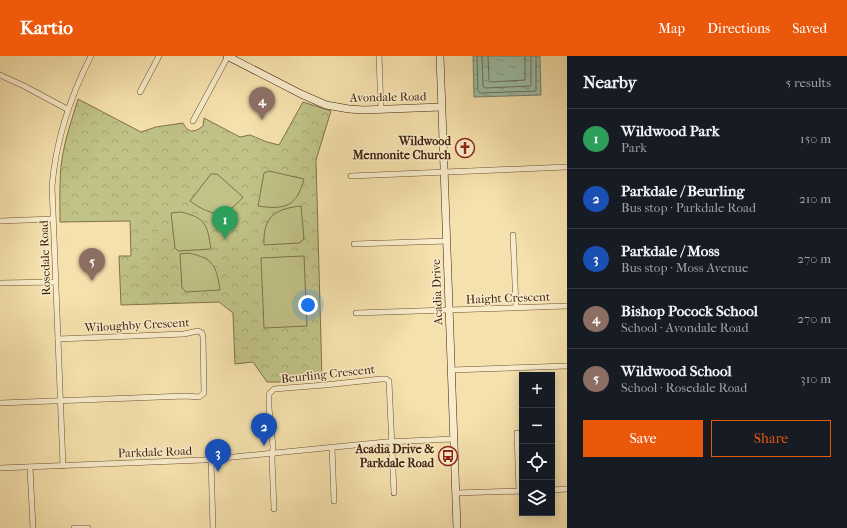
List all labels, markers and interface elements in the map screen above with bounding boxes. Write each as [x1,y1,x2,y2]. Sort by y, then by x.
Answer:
text: Kartio [20,17,73,39]
text: Map [658,20,685,37]
text: Directions [707,20,770,37]
text: Saved [792,20,827,37]
text: Nearby [583,72,637,92]
text: 5 results [786,75,831,90]
pin: 4 [249,87,275,120]
street label: Avondale Road [349,89,427,105]
text: Wildwood Park [621,122,719,140]
text: 1 [594,131,598,146]
text: 150 m [800,131,831,146]
place label: Wildwood Mennonite Church [352,134,451,162]
church icon: Wildwood Mennonite Church [454,137,476,159]
text: Park [621,140,647,155]
text: Parkdale / Beurling [621,182,744,200]
text: 2 [593,191,599,206]
text: 210 m [799,191,831,206]
text: Bus stop · Parkdale Road [621,200,756,215]
pin: 1 [212,206,238,239]
street label: Rosedale Road [37,220,53,296]
text: Parkdale / Moss [621,242,719,260]
pin: 5 [79,248,105,281]
text: 3 [593,251,599,266]
text: 270 m [797,251,831,266]
street label: Acadia Drive [429,259,445,326]
text: Bus stop · Moss Avenue [621,260,748,275]
street label: Haight Crescent [466,290,551,306]
your location [298,295,318,315]
text: Bishop Pocock School [621,302,758,320]
text: 4 [592,311,600,326]
text: 270 m [797,311,831,326]
street label: Wiloughby Crescent [83,315,191,335]
text: School · Avondale Road [621,320,749,335]
street label: Beurling Crescent [280,362,376,386]
text: Wildwood School [621,362,732,380]
text: 5 [593,371,599,386]
text: 310 m [800,371,831,386]
map controls [519,372,555,516]
button: + [519,372,555,408]
text: School · Rosedale Road [621,380,747,395]
button: − [519,408,555,444]
pin: 2 [251,413,277,446]
button: Save [583,420,703,457]
button: Share [711,420,831,457]
pin: 3 [205,439,231,472]
place label: Acadia Drive & Parkdale Road [354,442,434,470]
street label: Parkdale Road [118,444,193,460]
button: locate [519,444,555,480]
bus stop icon: Acadia Drive & Parkdale Road [437,445,459,467]
button: layers [519,480,555,516]

